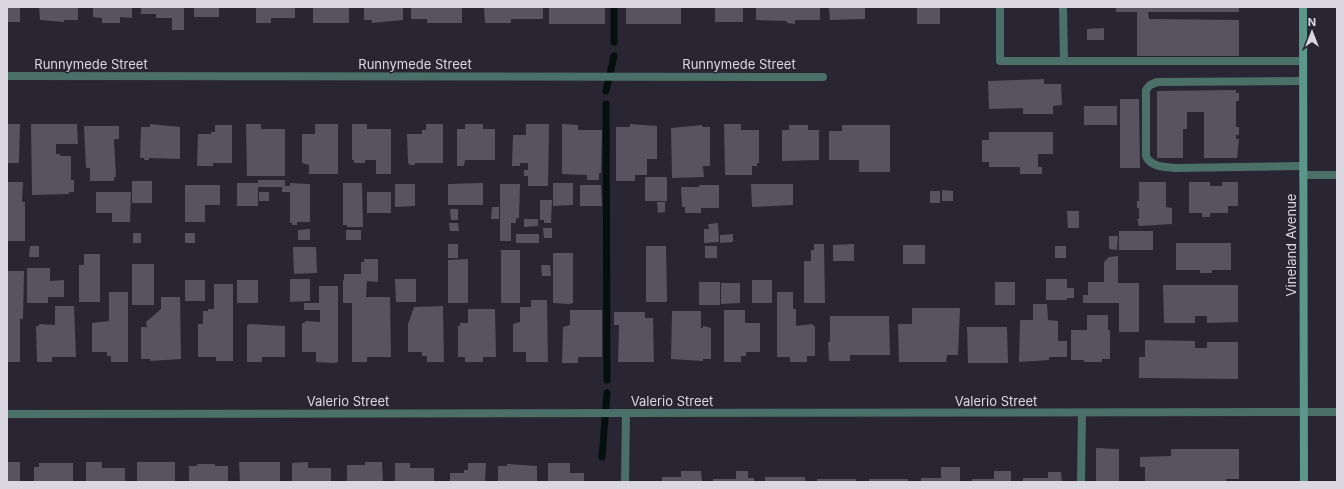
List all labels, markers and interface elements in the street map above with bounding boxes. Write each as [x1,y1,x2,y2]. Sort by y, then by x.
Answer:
north arrow [1292,12,1332,52]
text: N [1308,15,1316,29]
street label: Runnymede Street [34,56,148,72]
street label: Runnymede Street [358,56,472,72]
street label: Runnymede Street [682,56,796,72]
street label: Vineland Avenue [1283,194,1299,296]
street label: Valerio Street [307,393,389,409]
street label: Valerio Street [631,393,713,409]
street label: Valerio Street [955,393,1037,409]

